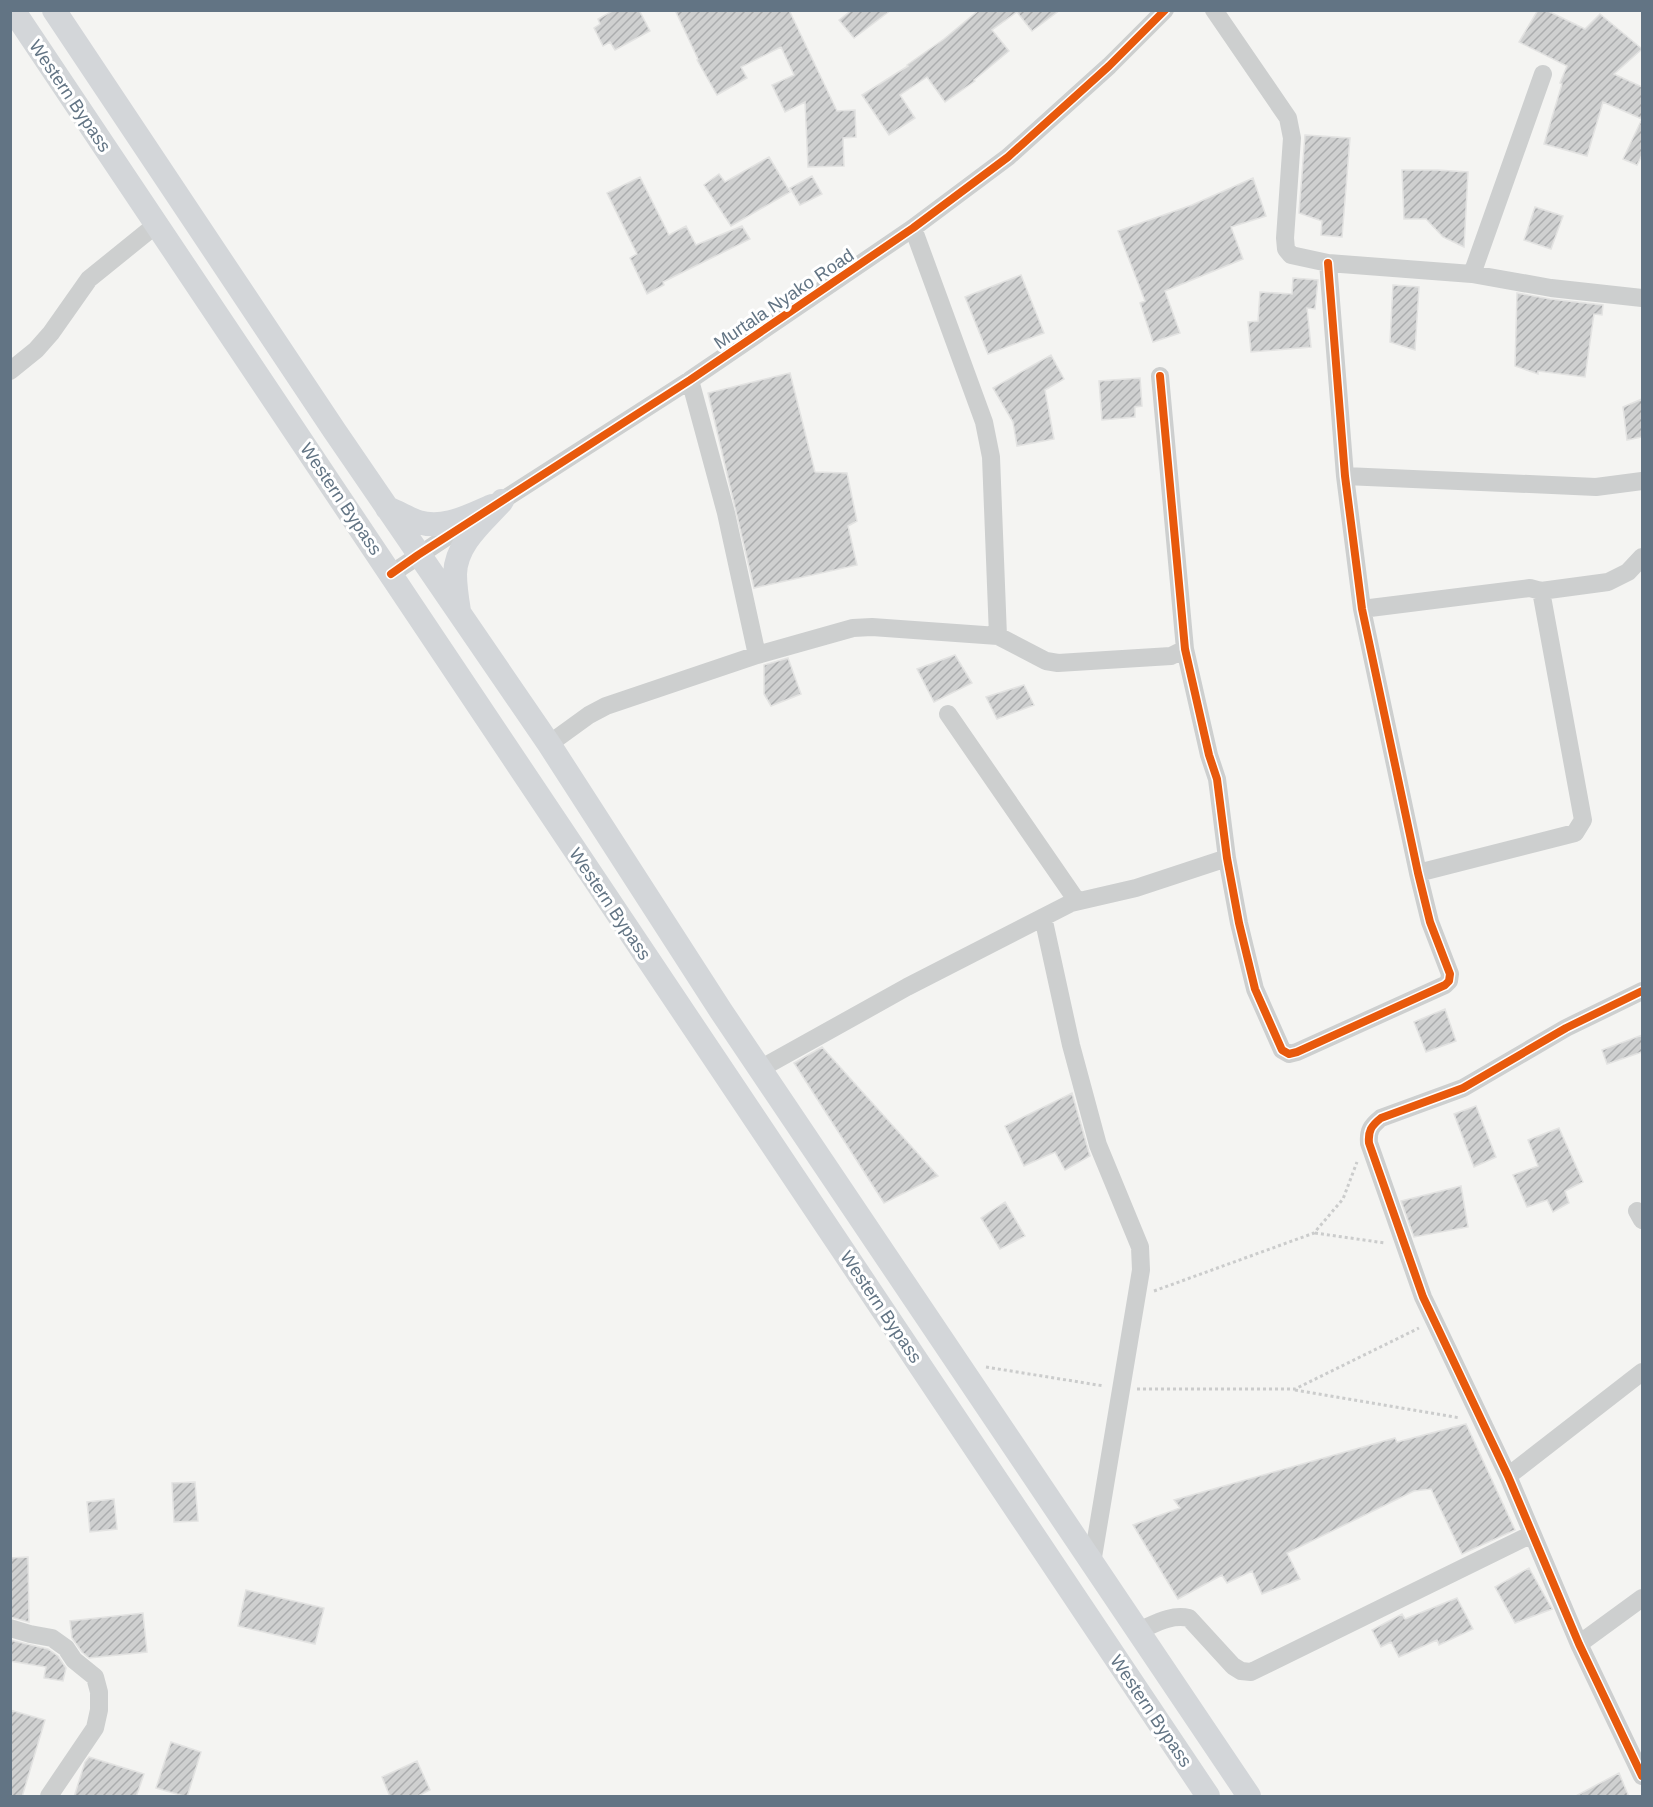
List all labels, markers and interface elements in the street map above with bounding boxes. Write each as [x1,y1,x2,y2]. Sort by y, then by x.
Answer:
street label: Western Bypass [25,36,115,156]
street label: Murtala Nyako Road [710,245,858,353]
street label: Western Bypass [296,439,386,559]
street label: Western Bypass [565,844,655,964]
street label: Western Bypass [836,1247,926,1367]
street label: Western Bypass [1106,1651,1196,1771]

